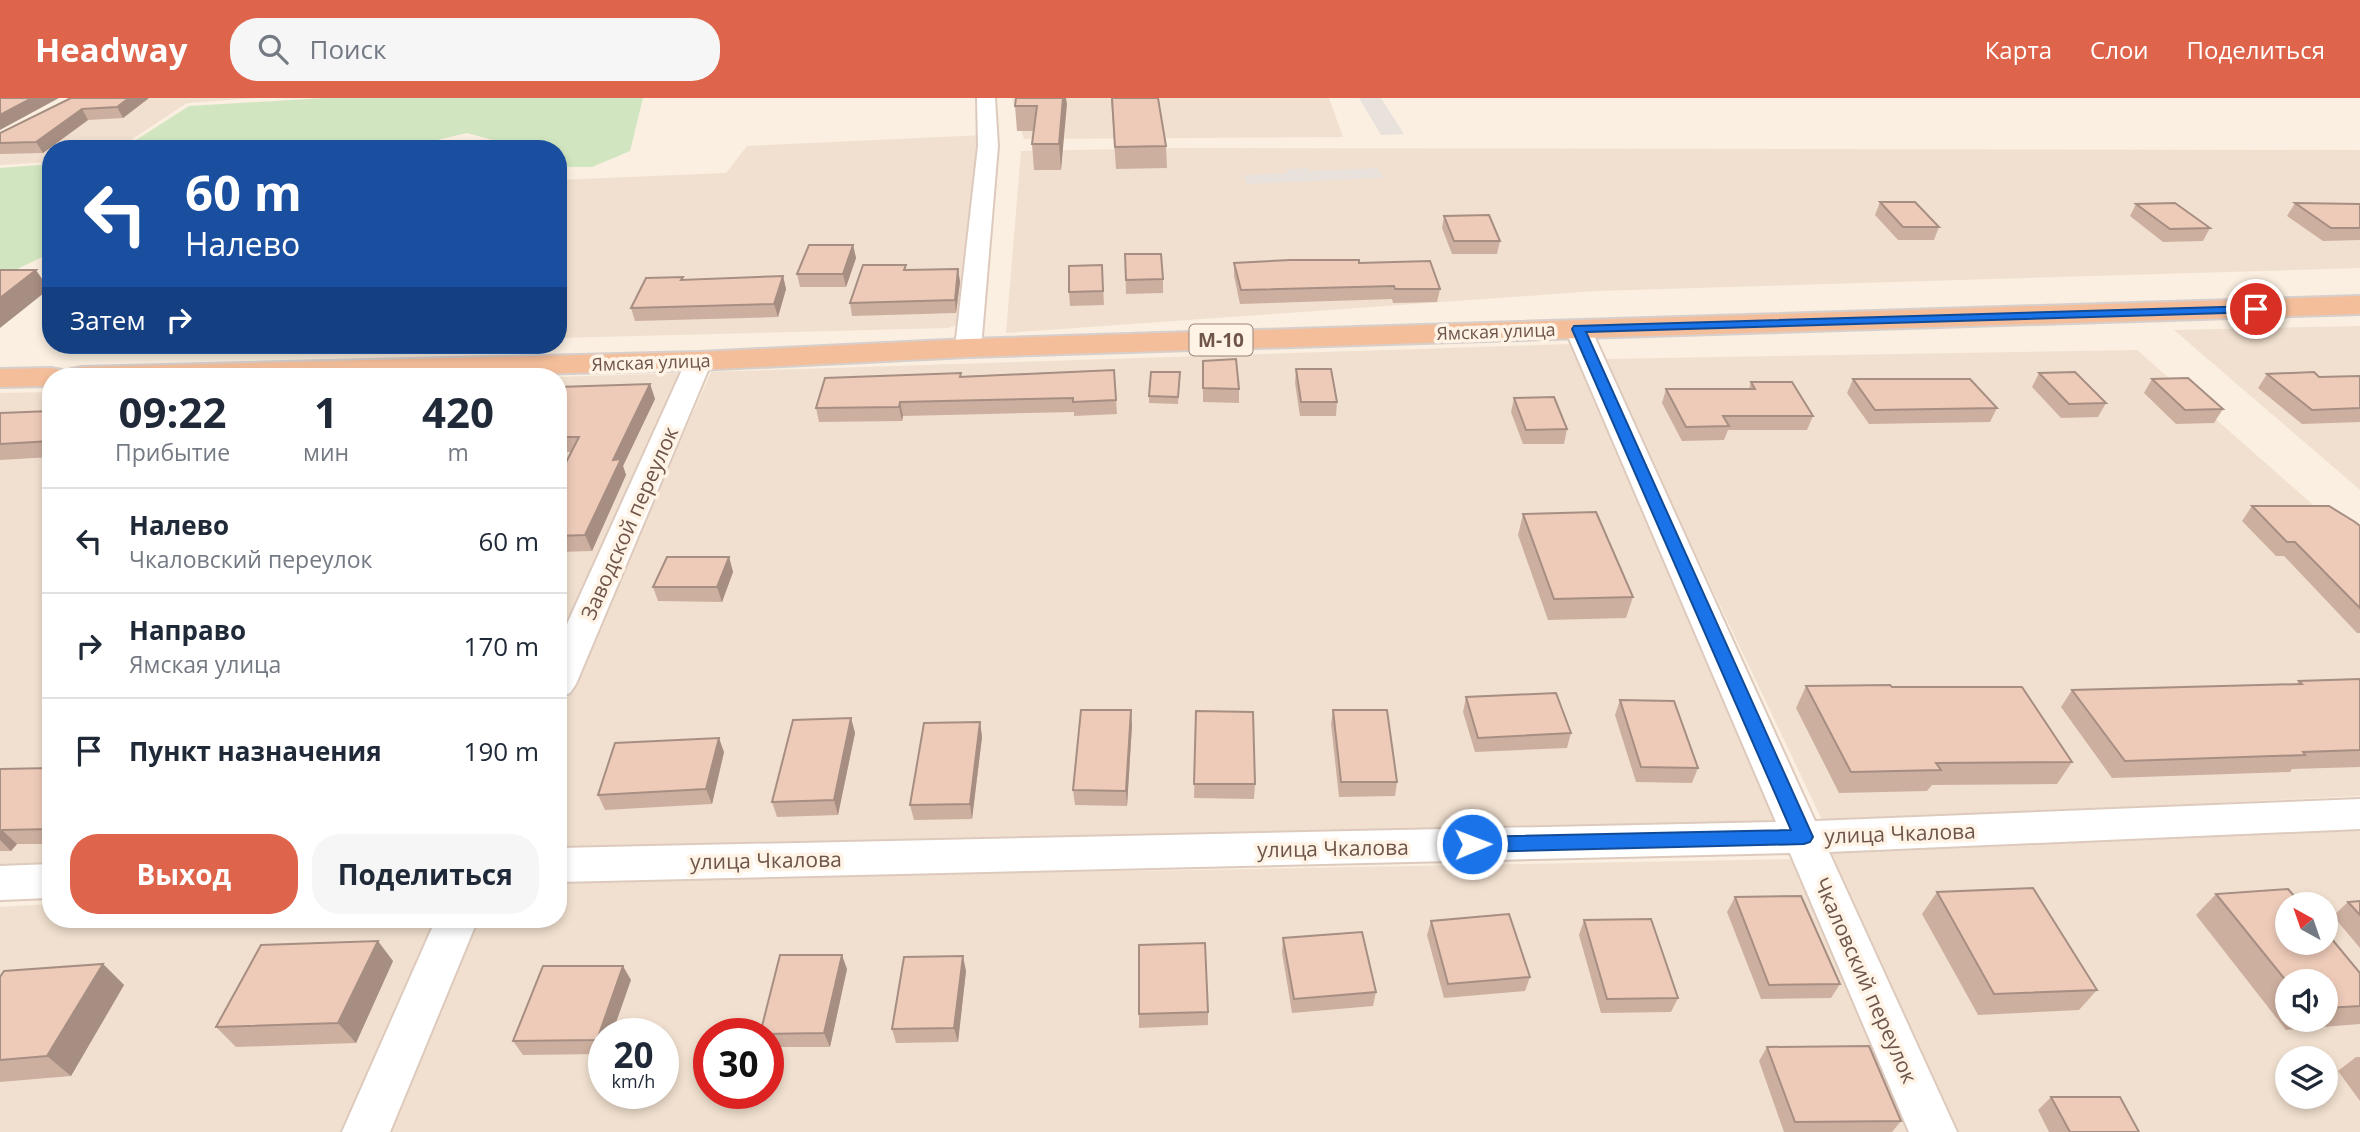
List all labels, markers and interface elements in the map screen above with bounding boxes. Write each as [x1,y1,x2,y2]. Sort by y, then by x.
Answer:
search box [230,18,720,81]
text: Headway [35,27,188,72]
icon: search [254,30,292,68]
text: Поиск [310,31,387,67]
text: Карта [1985,33,2052,66]
text: Слои [2090,33,2149,66]
text: Поделиться [2187,33,2325,66]
text: 60 m [185,159,302,225]
icon: left [70,168,161,259]
text: Налево [185,222,300,265]
pin [2226,279,2286,339]
icon: arrive [2237,290,2275,328]
icon: right [160,301,198,339]
text: Затем [70,302,146,338]
street label: Ямская улица [1436,317,1556,345]
road number: М-10 [1190,324,1252,356]
street label: Ямская улица [591,348,711,376]
text: 09:22 [118,383,227,440]
text: 1 [314,383,338,440]
text: 420 [422,383,494,440]
street label: Заводской переулок [574,422,684,624]
text: Прибытие [115,436,230,468]
text: мин [303,436,349,468]
text: m [447,436,469,468]
text: Налево [129,507,229,543]
icon: left [70,522,108,560]
text: 60 m [478,523,539,559]
text: Чкаловский переулок [129,543,373,575]
text: Направо [129,612,246,648]
icon: right [70,627,108,665]
text: 170 m [464,628,539,664]
text: Ямская улица [129,648,281,680]
icon: arrive [70,732,108,770]
text: Пункт назначения [129,733,382,769]
text: 190 m [464,733,539,769]
position arrow [1435,807,1509,881]
street label: улица Чкалова [1824,816,1976,850]
street label: улица Чкалова [1257,833,1409,863]
button: Выход [70,834,298,914]
button: Поделиться [312,834,539,914]
street label: улица Чкалова [690,845,842,875]
street label: Чкаловский переулок [1808,873,1924,1087]
north arrow [2275,892,2338,956]
map controls [2275,892,2338,1109]
button: sound [2275,969,2338,1032]
speed limit sign: 30 [693,1018,784,1109]
text: 20 [613,1031,654,1078]
button: layers [2275,1046,2338,1109]
text: km/h [612,1069,655,1093]

